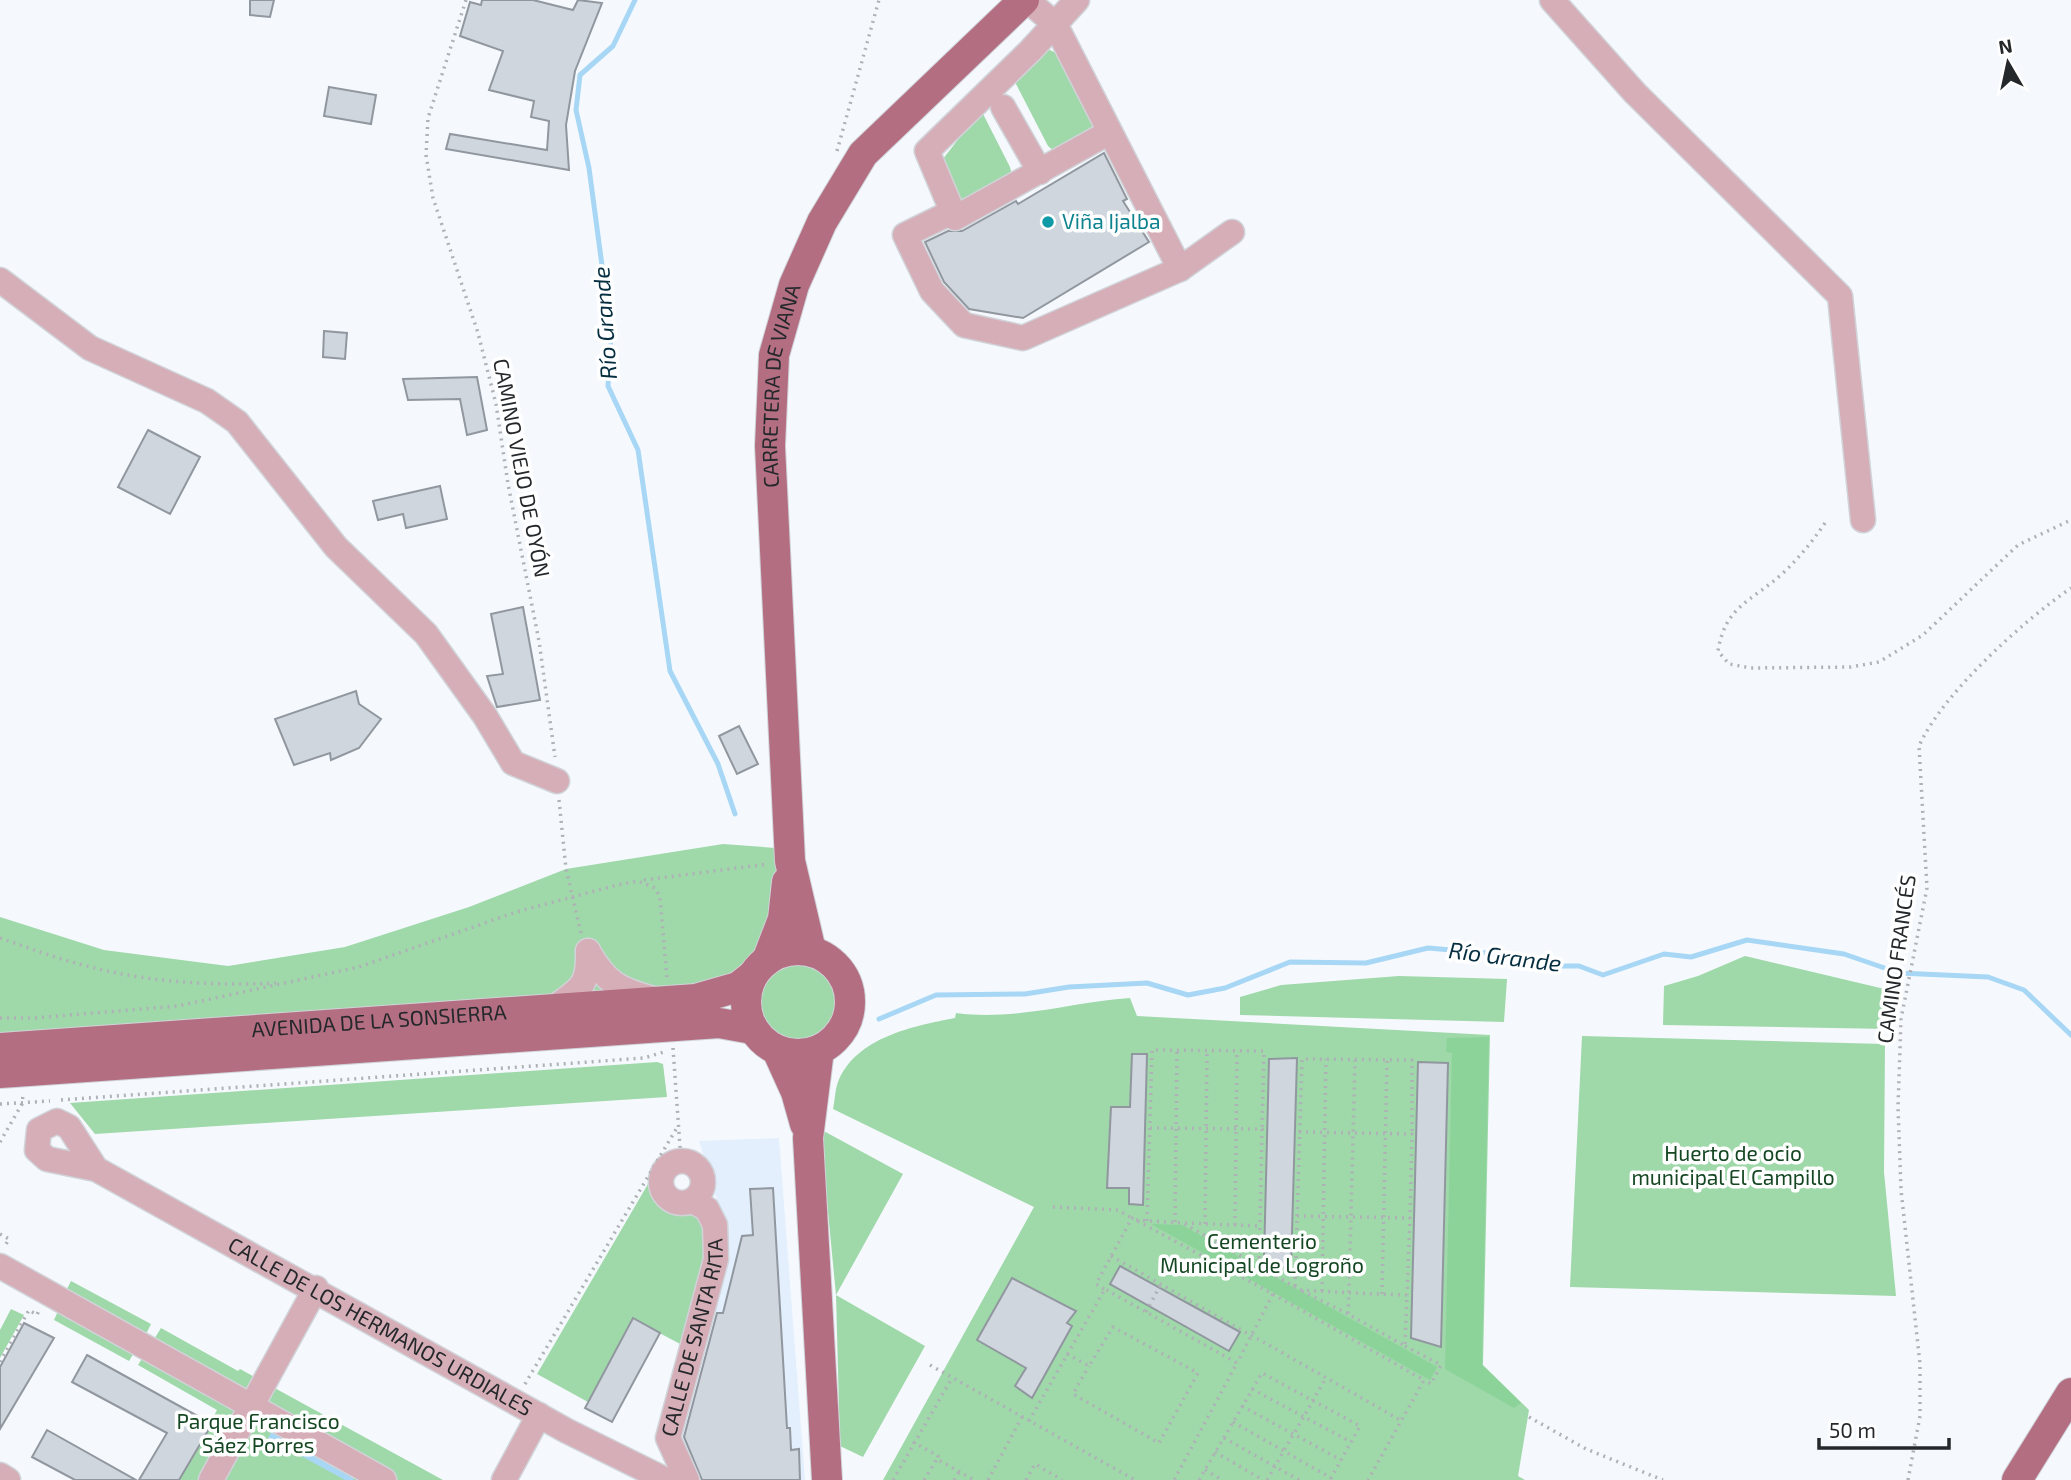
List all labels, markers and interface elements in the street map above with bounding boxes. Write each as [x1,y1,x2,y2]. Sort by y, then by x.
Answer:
north arrow [1973,28,2043,98]
text: N [1997,33,2014,58]
place label: Viña Ijalba [1062,208,1160,234]
marker: Viña Ijalba [1040,214,1056,230]
water label: Río Grande [586,266,622,381]
street label: CARRETERA DE VIANA [756,281,805,489]
street label: CAMINO VIEJO DE OYÓN [489,356,556,579]
street label: CAMINO FRANCÉS [1871,873,1920,1045]
water label: Río Grande [1447,935,1563,977]
street label: AVENIDA DE LA SONSIERRA [251,998,507,1041]
park label: Huerto de ocio municipal El Campillo [1631,1140,1835,1189]
park label: Cementerio Municipal de Logroño [1160,1228,1364,1277]
street label: CALLE DE LOS HERMANOS URDIALES [224,1231,537,1420]
street label: CALLE DE SANTA RITA [655,1238,727,1439]
scale bar [1819,1406,1948,1450]
park label: Parque Francisco Sáez Porres [176,1408,340,1457]
text: 50 m [1829,1417,1876,1442]

